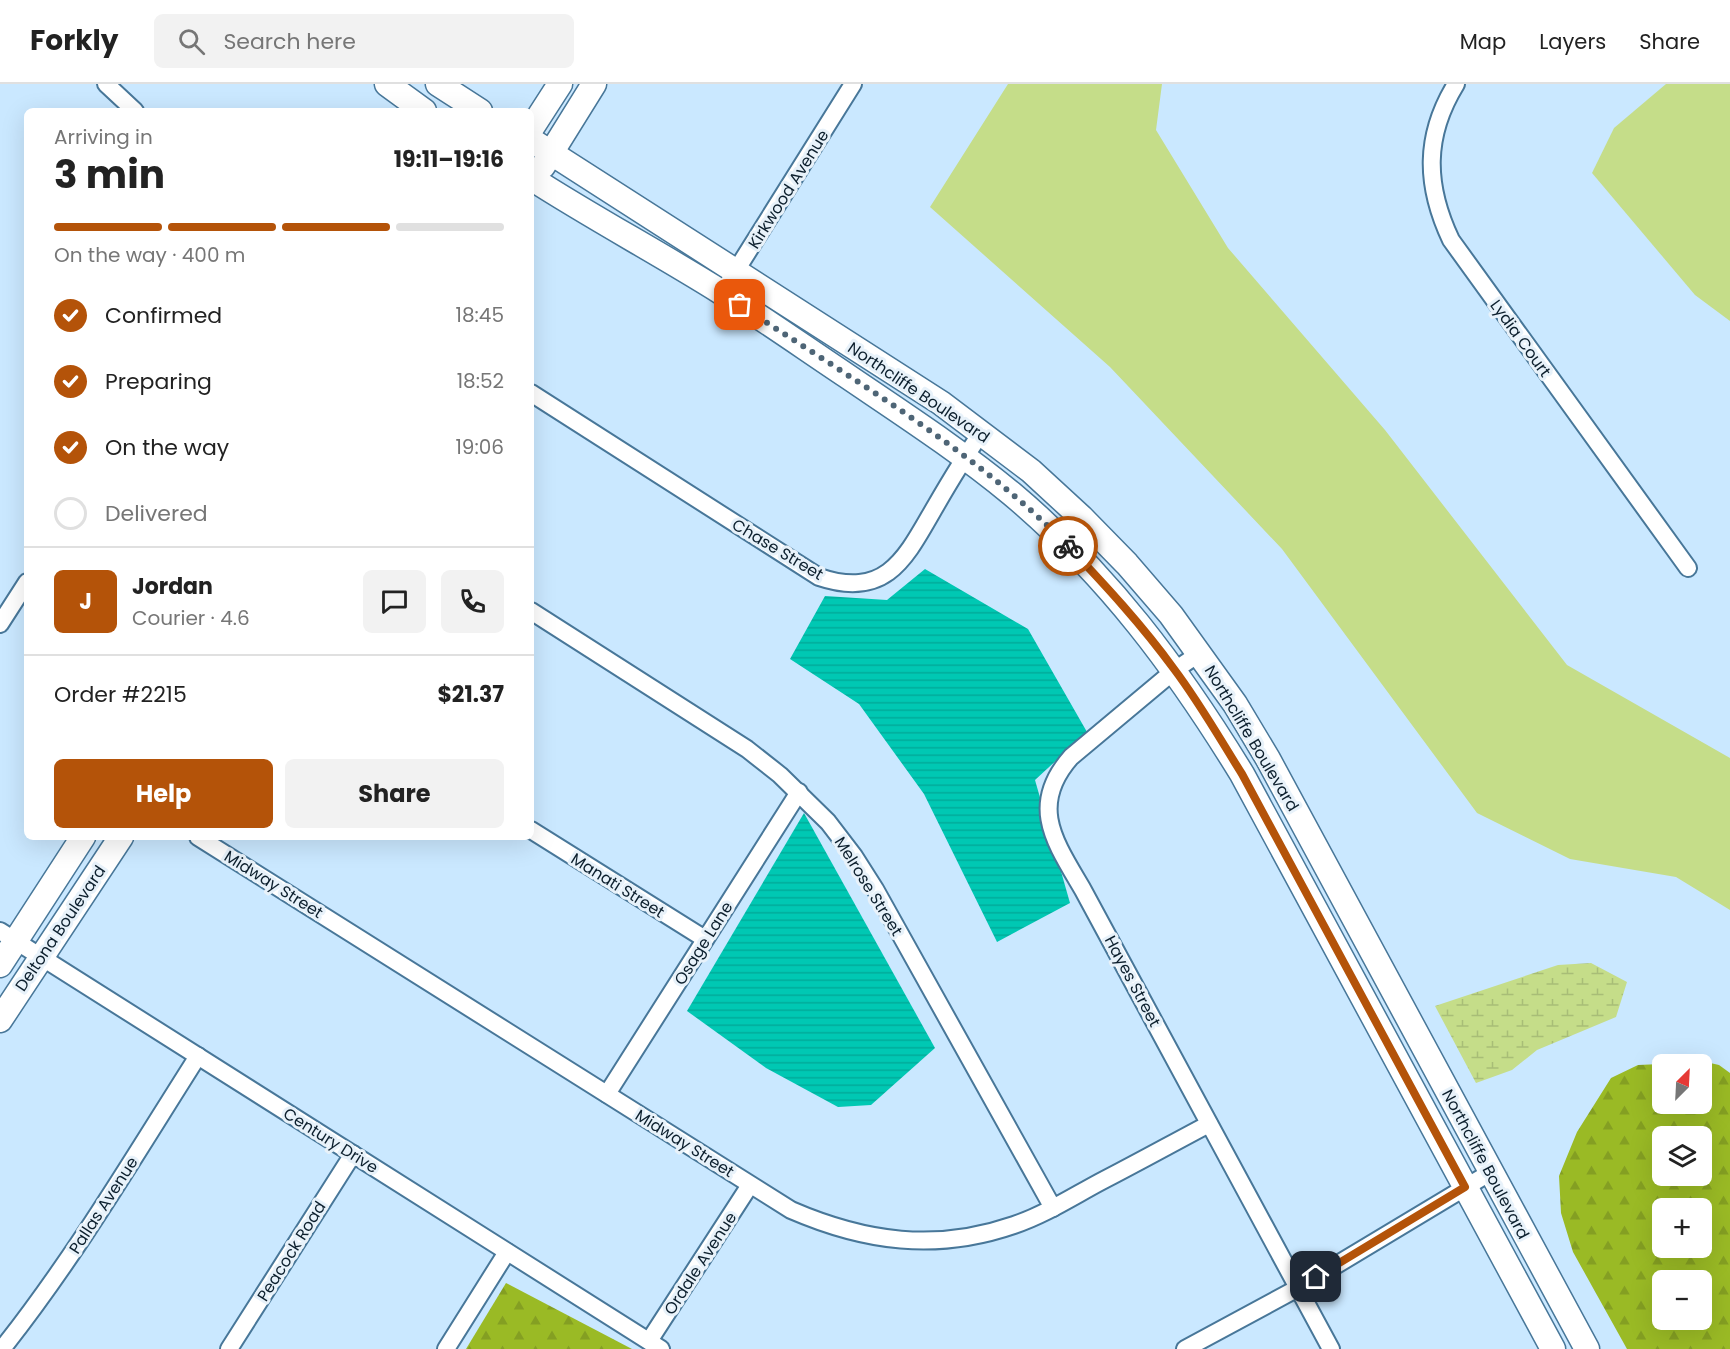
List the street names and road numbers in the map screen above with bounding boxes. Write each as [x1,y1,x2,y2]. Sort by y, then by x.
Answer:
street label: Kirkwood Avenue [743,125,834,253]
street label: Lydia Court [1485,295,1557,382]
street label: Northcliffe Boulevard [843,336,994,449]
street label: Chase Street [728,513,828,586]
street label: Northcliffe Boulevard [1199,661,1304,816]
street label: Melrose Street [829,832,908,941]
street label: Midway Street [220,845,328,924]
street label: Manati Street [566,847,669,923]
street label: Deltona Boulevard [10,861,111,996]
street label: Osage Lane [669,897,738,989]
street label: Hayes Street [1099,932,1166,1031]
street label: Northcliffe Boulevard [1436,1085,1535,1243]
street label: Century Drive [279,1102,383,1179]
street label: Midway Street [631,1104,739,1183]
street label: Pallas Avenue [63,1152,143,1258]
street label: Peacock Road [252,1197,331,1306]
street label: Ordale Avenue [659,1207,742,1319]

